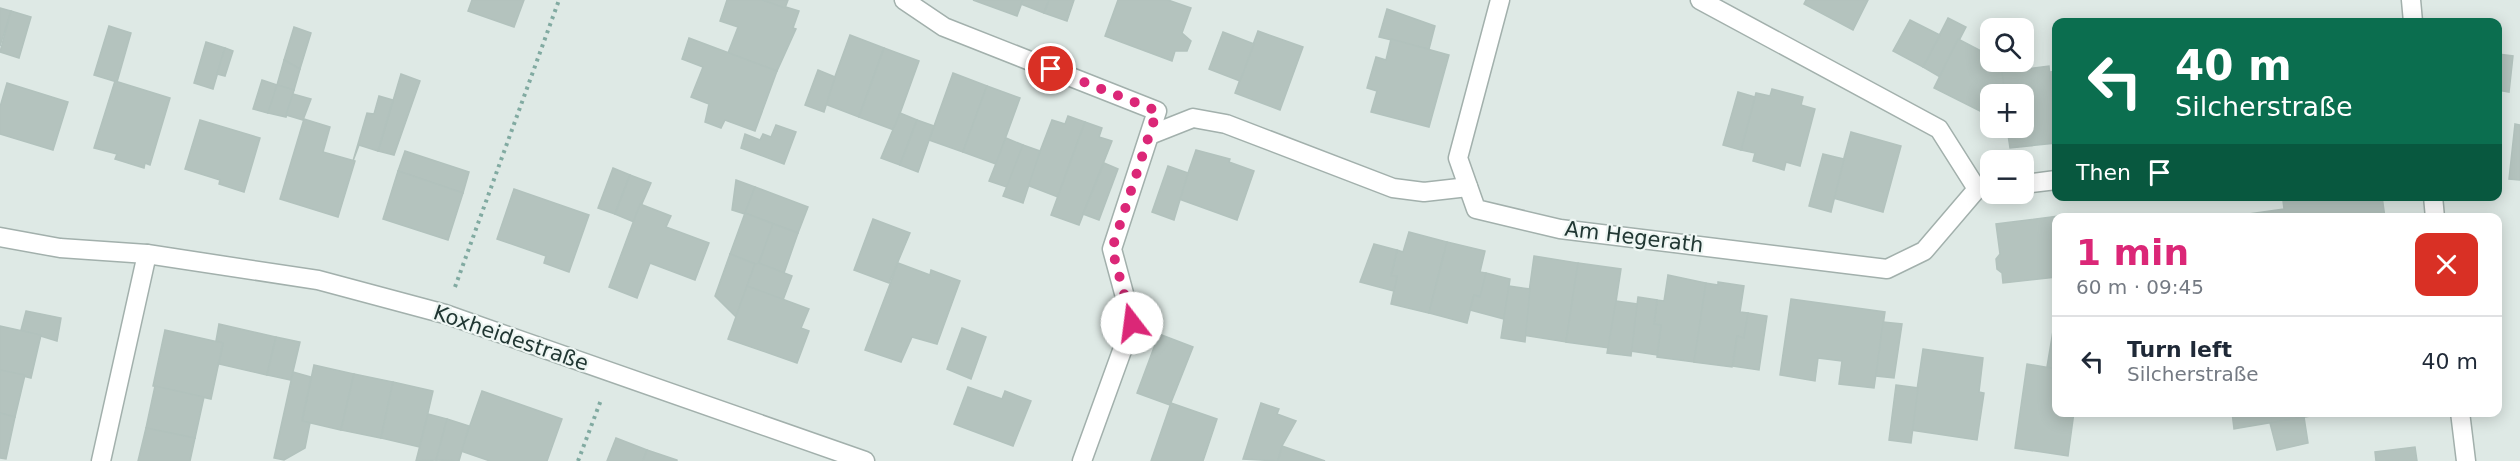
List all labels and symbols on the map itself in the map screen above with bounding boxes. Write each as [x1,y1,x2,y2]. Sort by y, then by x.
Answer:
pin [1025,43,1076,94]
street label: Am Hegerath [1563,217,1705,257]
position arrow [1100,291,1164,355]
street label: Koxheidestraße [430,300,592,376]

